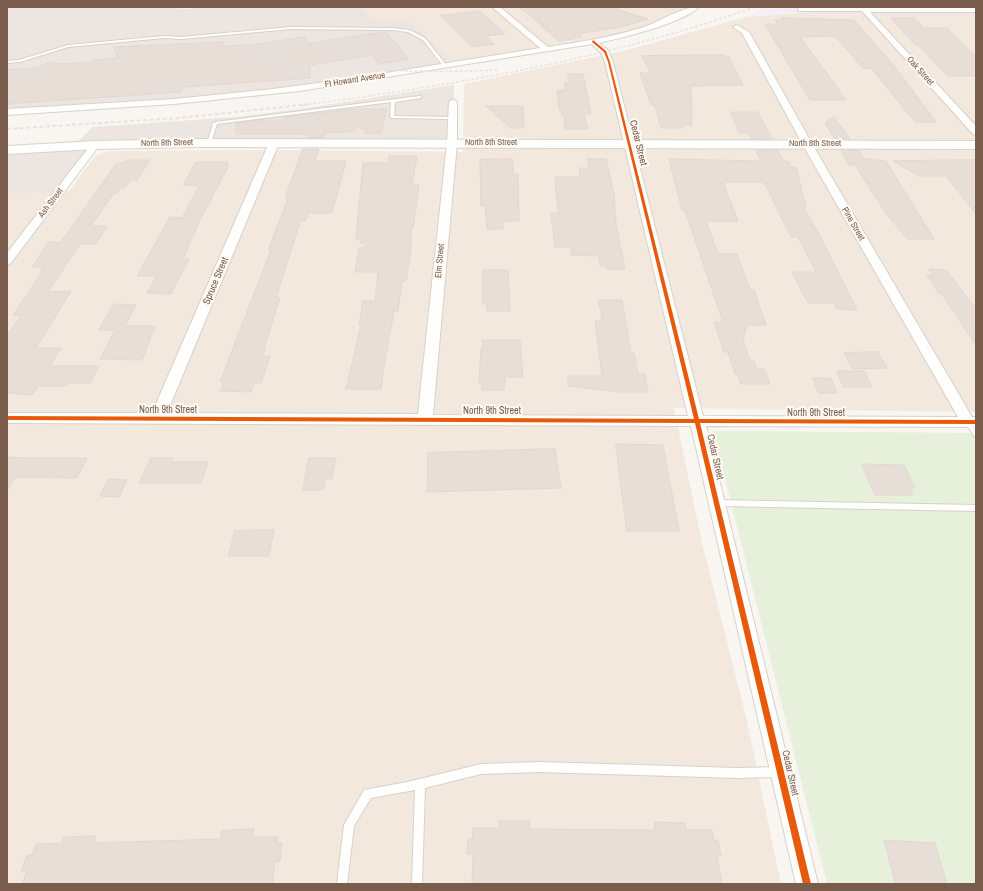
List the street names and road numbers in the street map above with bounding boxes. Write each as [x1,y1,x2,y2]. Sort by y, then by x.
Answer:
street label: Oak Street [904,54,936,88]
street label: Ft Howard Avenue [324,70,386,90]
street label: Cedar Street [627,119,649,167]
street label: North 8th Street [141,137,193,149]
street label: North 8th Street [465,138,517,148]
street label: North 8th Street [789,139,841,149]
street label: Ash Street [36,186,66,220]
street label: Pine Street [839,205,867,243]
street label: Elm Street [433,243,447,279]
street label: Spruce Street [201,256,231,306]
street label: North 9th Street [139,404,197,416]
street label: North 9th Street [463,405,521,417]
street label: North 9th Street [787,407,845,419]
street label: Cedar Street [704,433,726,481]
street label: Cedar Street [779,749,801,797]

